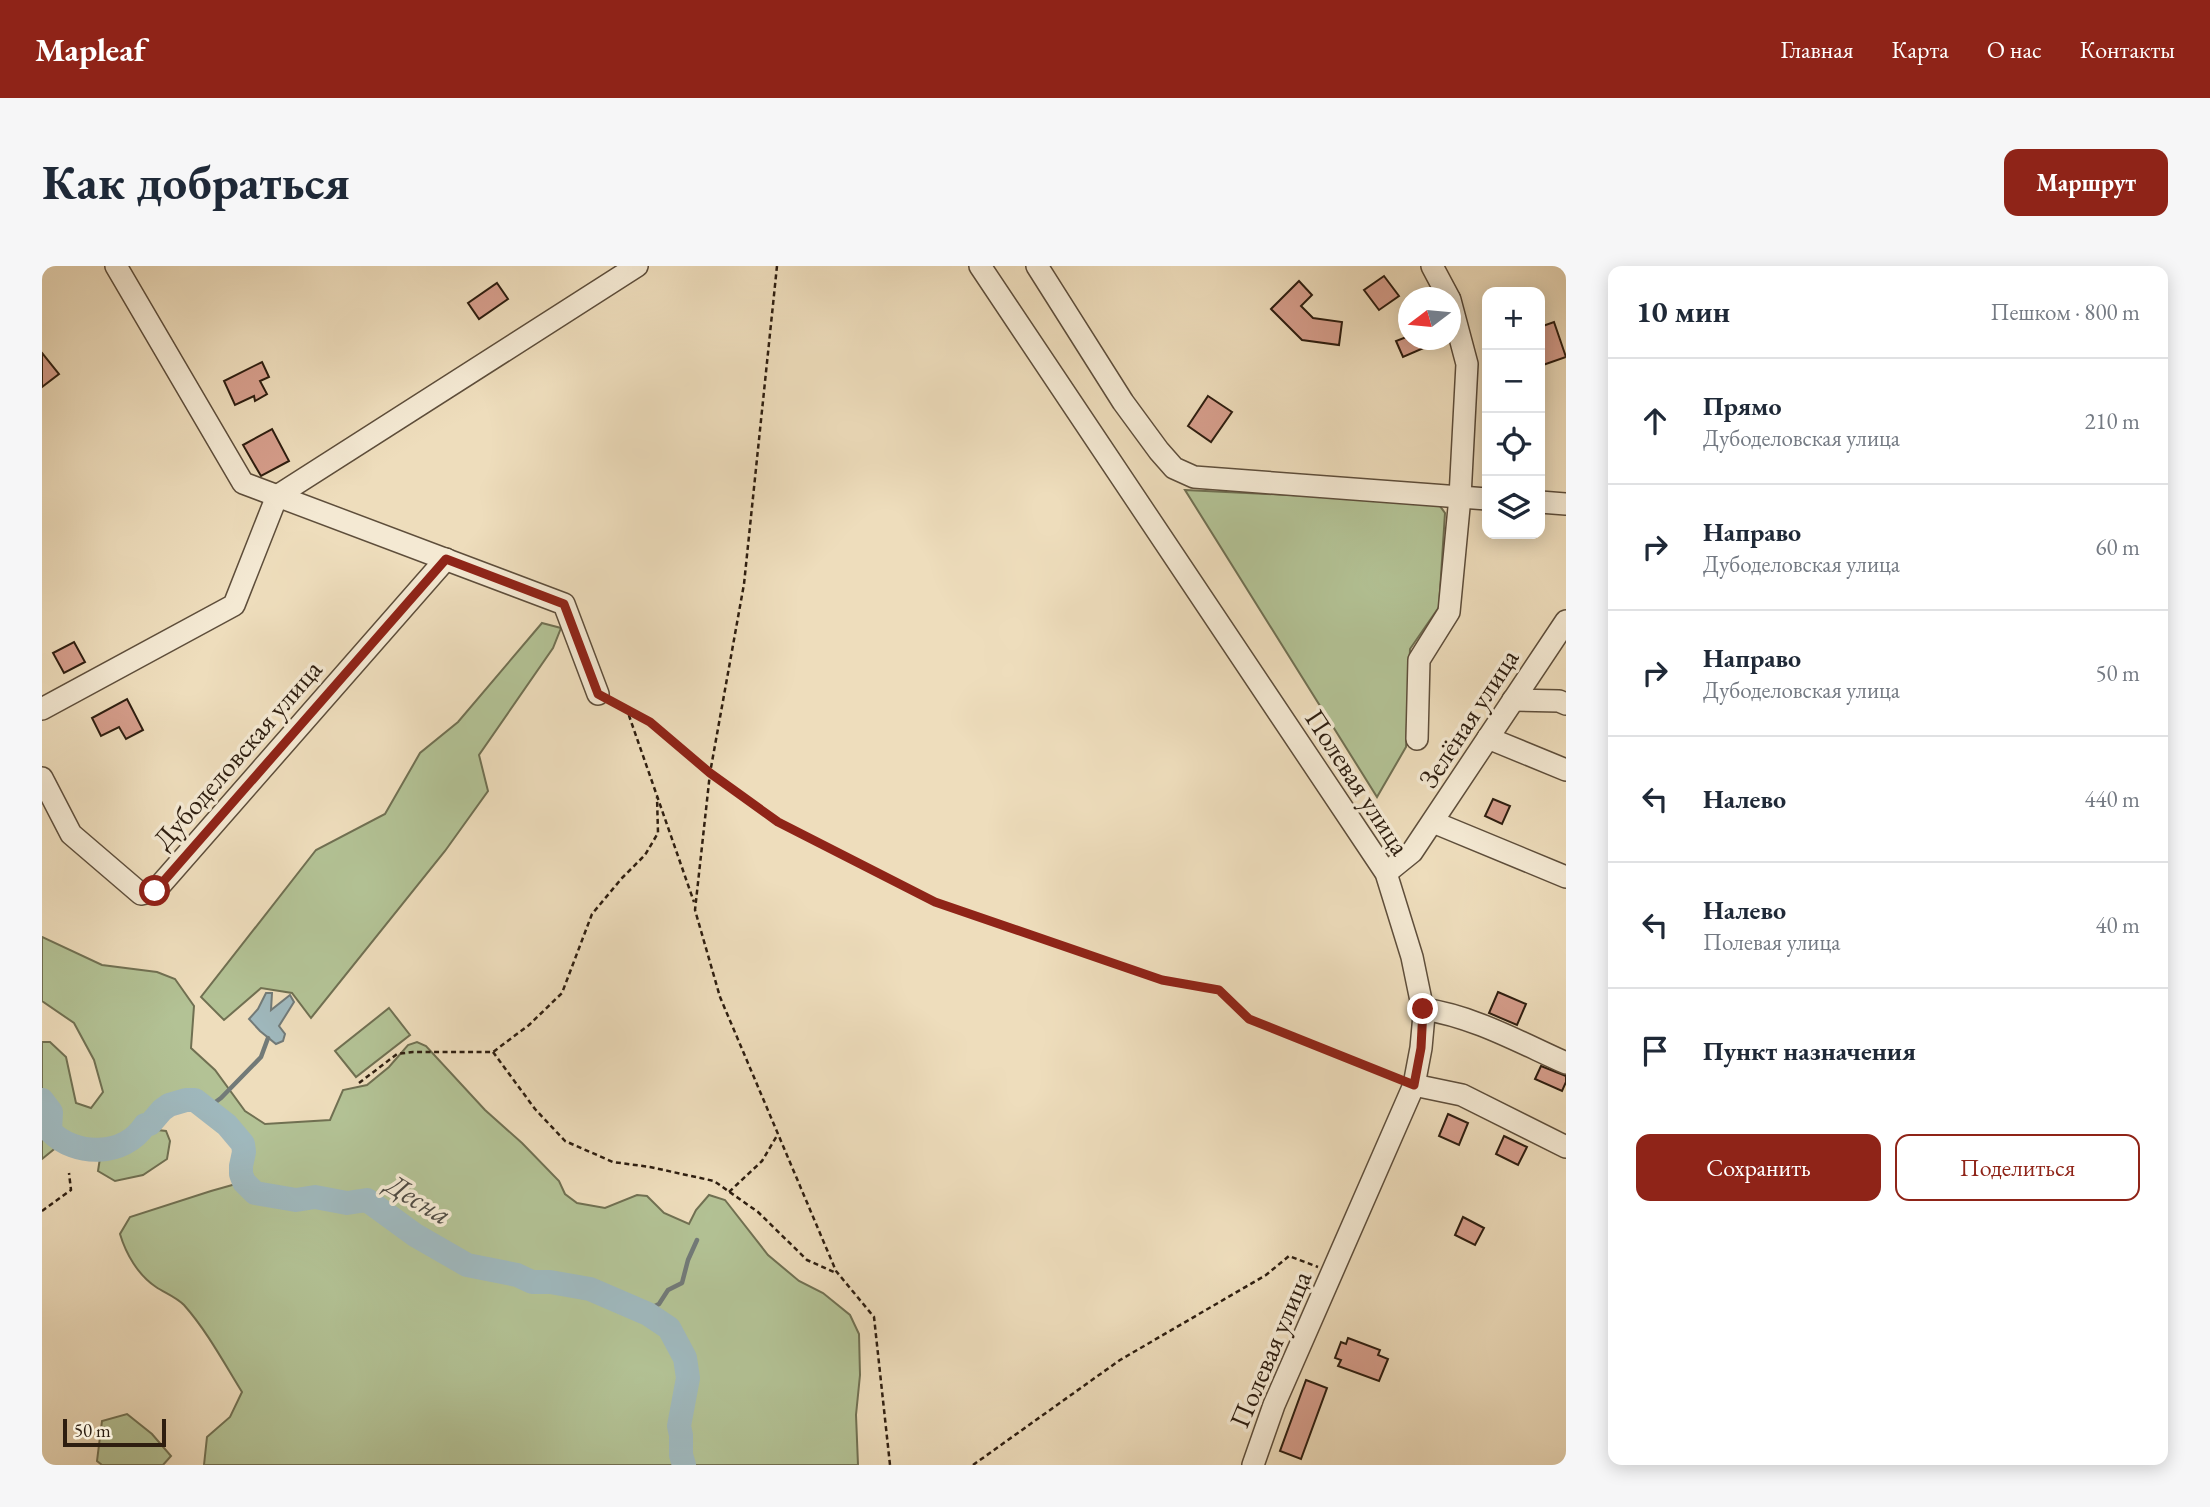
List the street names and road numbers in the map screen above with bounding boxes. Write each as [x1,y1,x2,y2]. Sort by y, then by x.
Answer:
street label: Зелёная улица [1410,641,1527,794]
street label: Дубоделовская улица [145,651,330,856]
street label: Полевая улица [1297,702,1419,863]
street label: Полевая улица [1221,1264,1320,1433]

